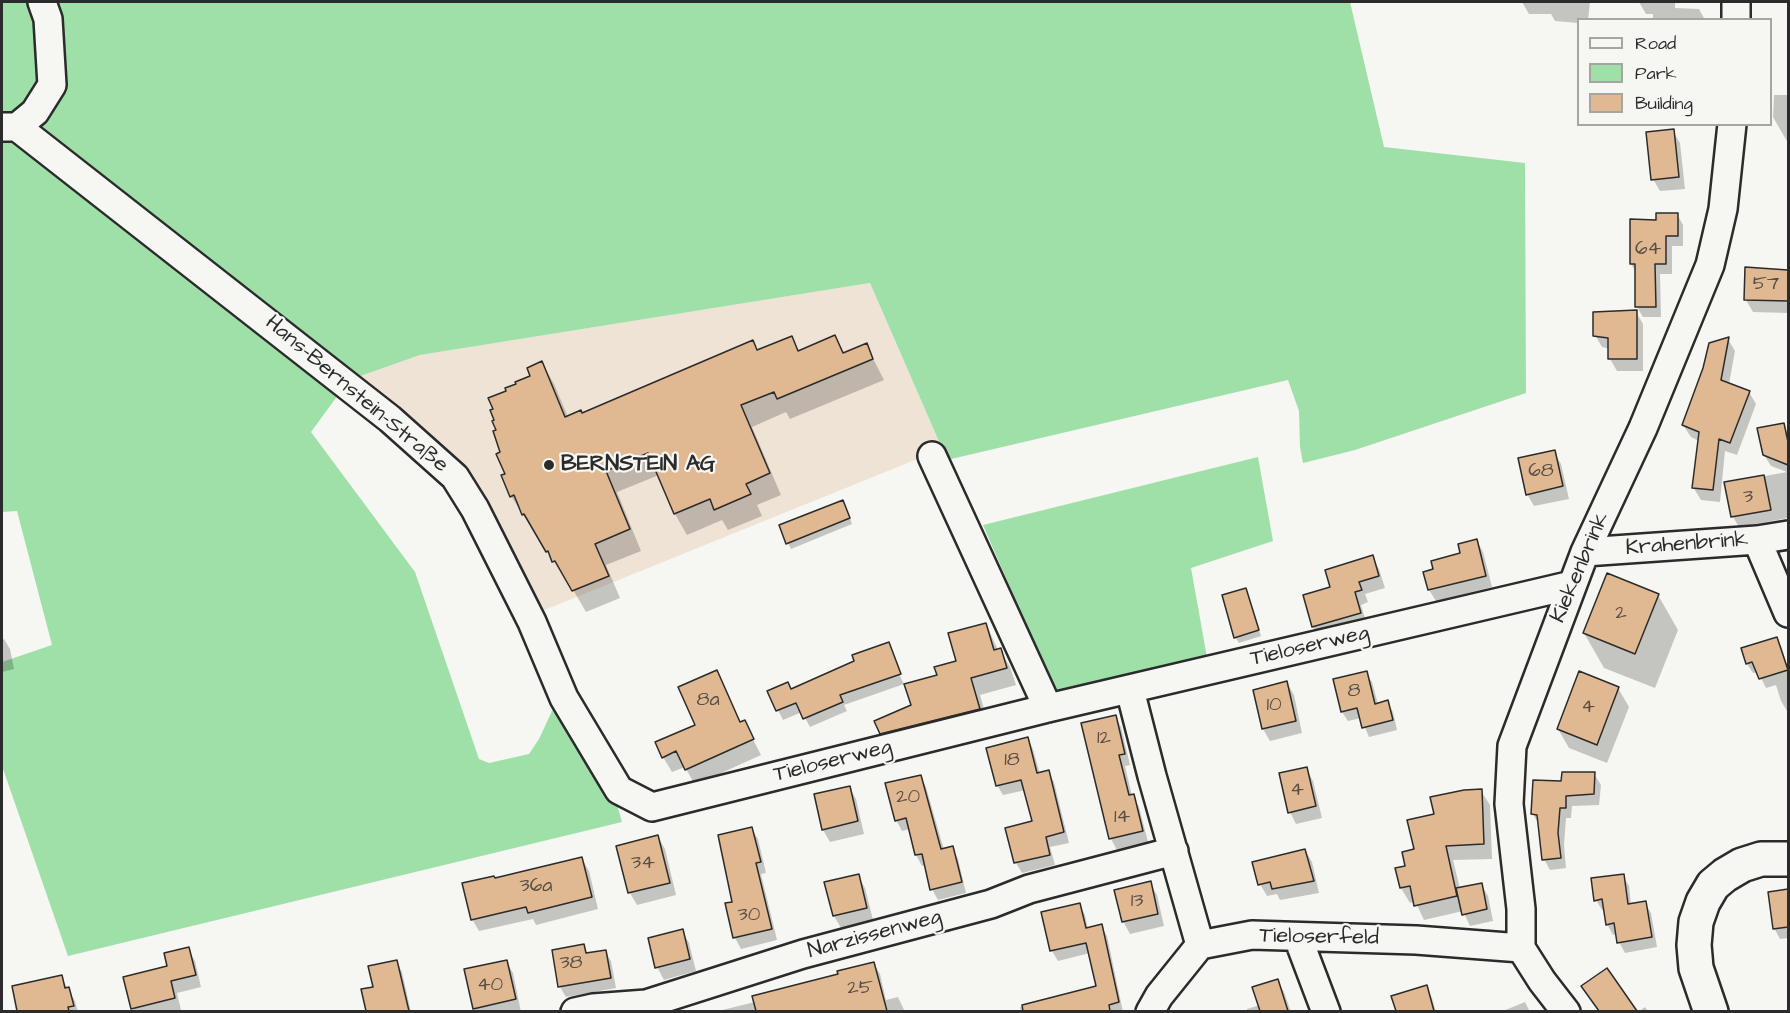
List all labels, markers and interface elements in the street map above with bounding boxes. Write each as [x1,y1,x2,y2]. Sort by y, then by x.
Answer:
legend [1577,18,1772,126]
text: Road [1635,31,1676,56]
text: Park [1635,61,1677,86]
text: Building [1635,91,1693,116]
house number: 64 [1635,238,1661,262]
house number: 57 [1753,273,1779,297]
street label: Hans-Bernstein-Straße [259,311,453,479]
place label: BERNSTEIN AG [561,452,715,478]
marker: BERNSTEIN AG [542,458,556,472]
house number: 68 [1528,460,1554,484]
house number: 3 [1743,486,1753,510]
street label: Kiekenbrink [1546,509,1616,627]
street label: Krahenbrink [1625,528,1749,562]
house number: 2 [1615,602,1627,626]
street label: Tieloserweg [1248,621,1372,673]
house number: 8 [1348,680,1360,704]
house number: 8a [696,689,720,713]
house number: 10 [1266,694,1282,718]
house number: 4 [1581,696,1595,720]
house number: 12 [1097,727,1111,751]
street label: Tieloserweg [771,735,895,789]
house number: 18 [1004,749,1020,773]
house number: 4 [1290,779,1304,803]
house number: 20 [896,786,920,810]
house number: 14 [1114,806,1130,830]
house number: 34 [631,852,655,876]
house number: 36a [520,875,552,899]
house number: 13 [1131,890,1143,914]
house number: 30 [738,904,760,928]
street label: Narzissenweg [805,904,945,966]
street label: Tieloserfeld [1259,924,1379,952]
house number: 38 [559,952,583,976]
house number: 40 [477,974,503,998]
house number: 25 [847,977,873,1001]

